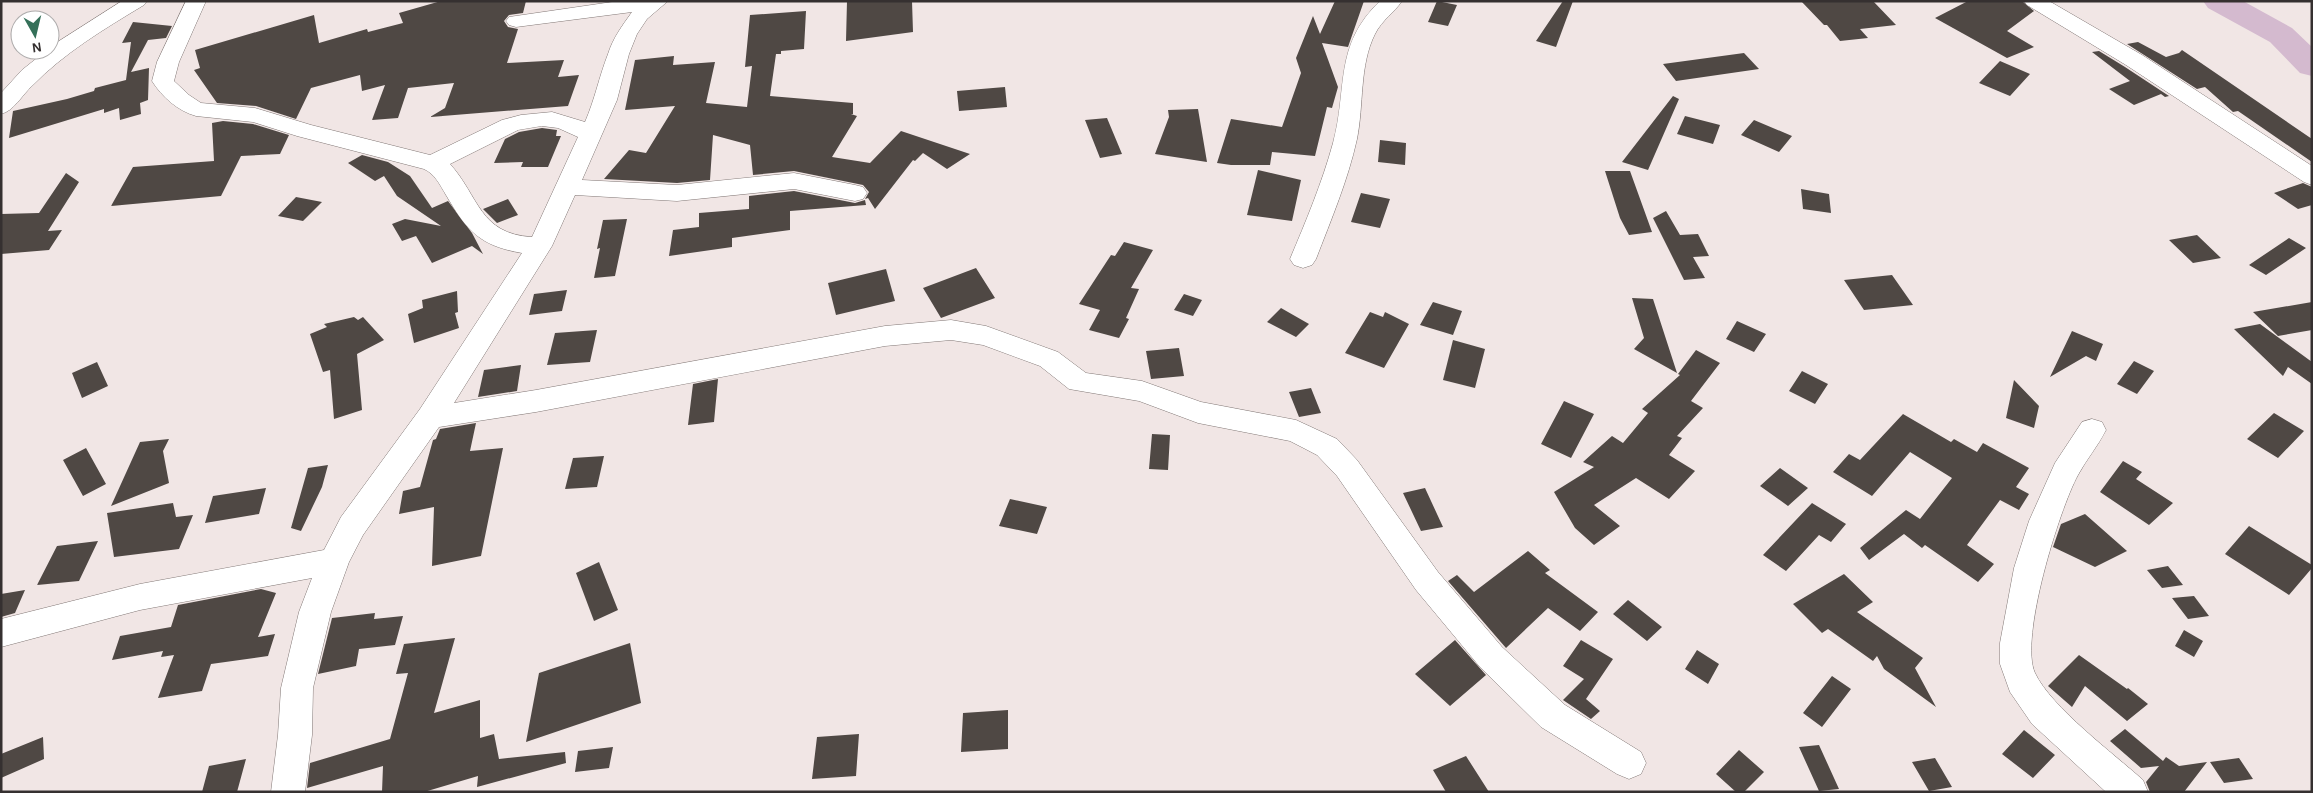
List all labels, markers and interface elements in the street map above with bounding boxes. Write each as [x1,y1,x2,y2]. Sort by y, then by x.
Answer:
north arrow [10,10,60,60]
text: N [31,39,42,54]

